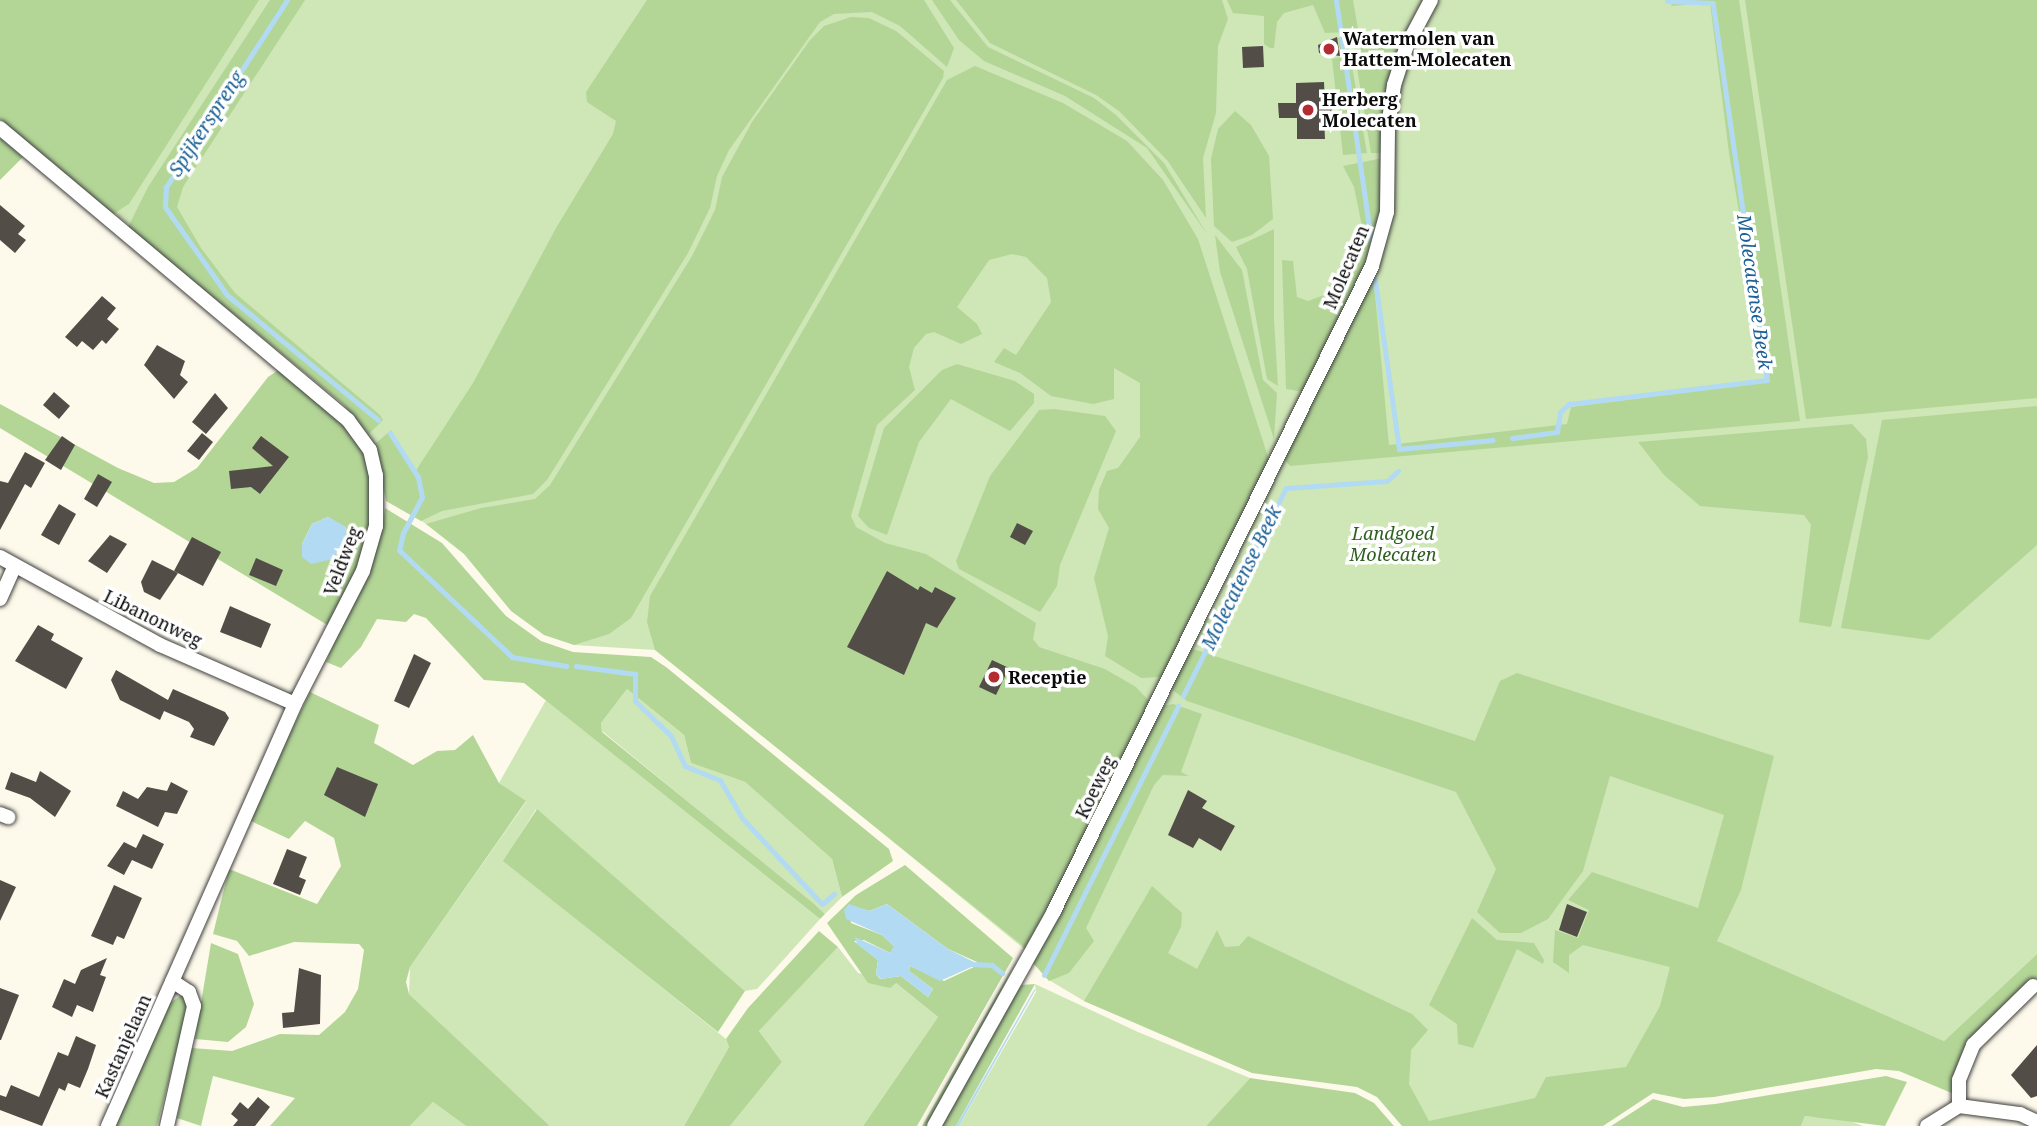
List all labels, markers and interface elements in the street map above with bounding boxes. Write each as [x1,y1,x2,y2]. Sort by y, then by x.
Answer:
place label: Watermolen van Hattem-Molecaten [1343,28,1511,70]
marker: Watermolen van Hattem-Molecaten [1321,41,1337,57]
water label: Spijkerspreng [165,67,249,181]
place label: Herberg Molecaten [1322,89,1417,132]
marker: Herberg Molecaten [1300,102,1316,118]
water label: Molecatense Beek [1732,213,1776,371]
street label: Molecaten [1319,222,1373,312]
water label: Molecatense Beek [1197,502,1287,654]
street label: Veldweg [319,523,365,599]
park label: Landgoed Molecaten [1349,523,1437,566]
street label: Libanonweg [100,585,206,651]
place label: Receptie [1008,666,1086,688]
marker: Receptie [986,669,1002,685]
street label: Koeweg [1071,752,1119,822]
street label: Kastanjelaan [90,991,156,1101]

